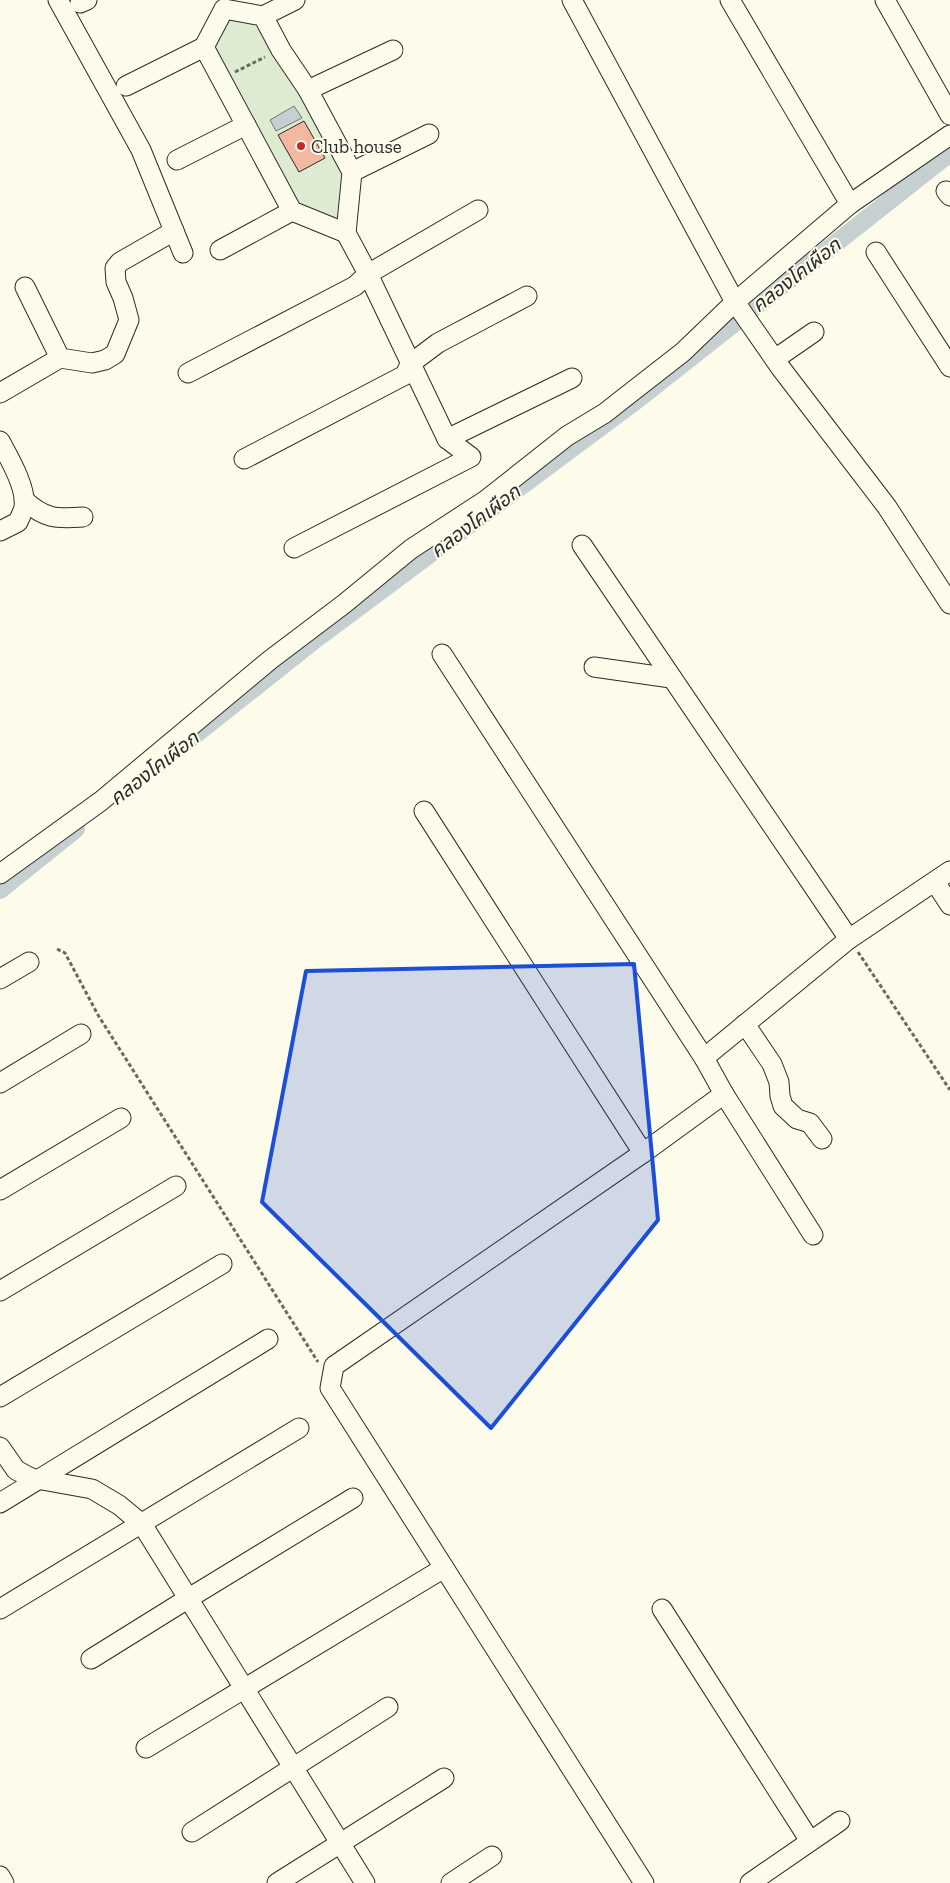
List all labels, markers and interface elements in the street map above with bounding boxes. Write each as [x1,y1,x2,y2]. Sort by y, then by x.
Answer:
place label: Club house [311,135,402,158]
marker: Club house [295,140,307,152]
water label: คลองโคเผือก [747,232,846,317]
water label: คลองโคเผือก [425,479,526,563]
water label: คลองโคเผือก [105,725,204,810]

